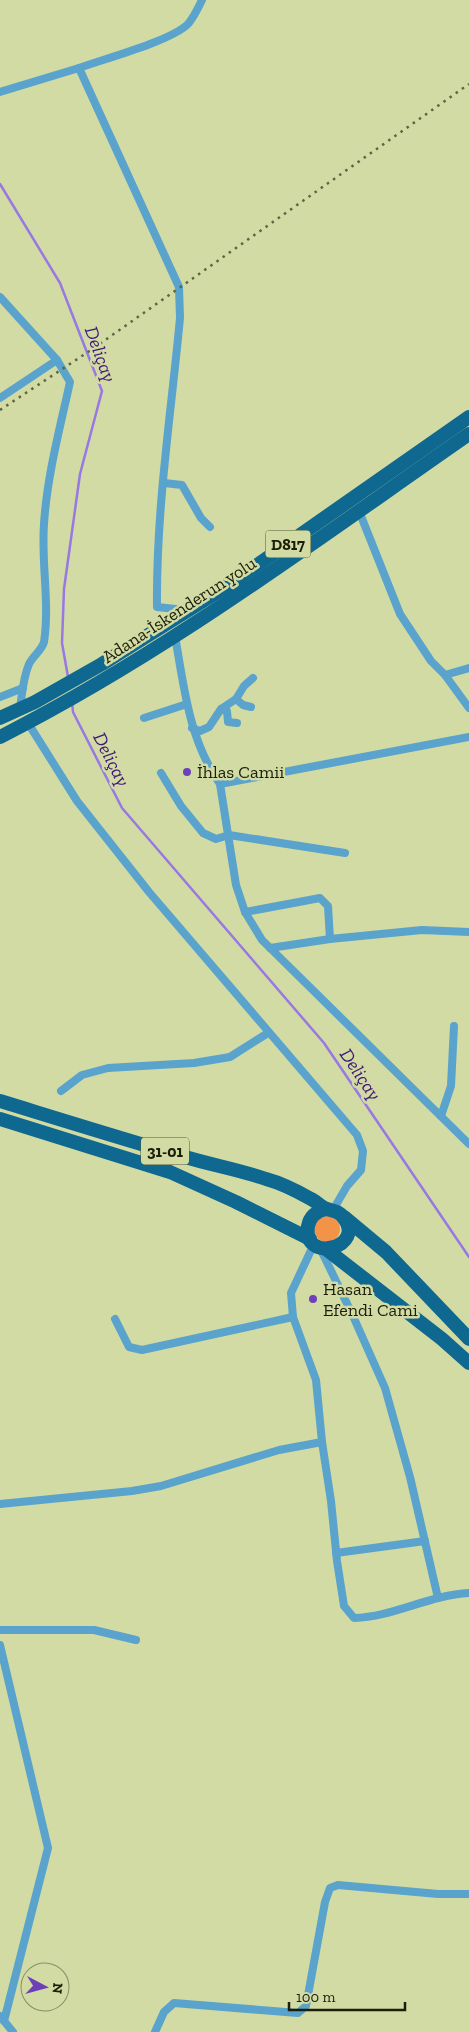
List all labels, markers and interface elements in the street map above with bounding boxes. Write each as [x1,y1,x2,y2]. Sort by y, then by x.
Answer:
water label: Deliçay [80,323,121,385]
road number: D817 [266,530,310,558]
street label: Adana-İskenderun yolu [98,552,260,668]
water label: Deliçay [88,728,135,790]
place label: İhlas Camii [197,761,284,783]
marker: İhlas Camii [181,766,193,778]
water label: Deliçay [335,1044,386,1105]
road number: 31-01 [141,1138,189,1164]
place label: Hasan Efendi Cami [323,1278,418,1321]
marker: Hasan Efendi Cami [307,1293,319,1305]
north arrow [20,1962,70,2012]
scale bar [289,1980,405,2012]
text: N [48,1982,66,1995]
text: 100 m [296,1988,335,2006]

